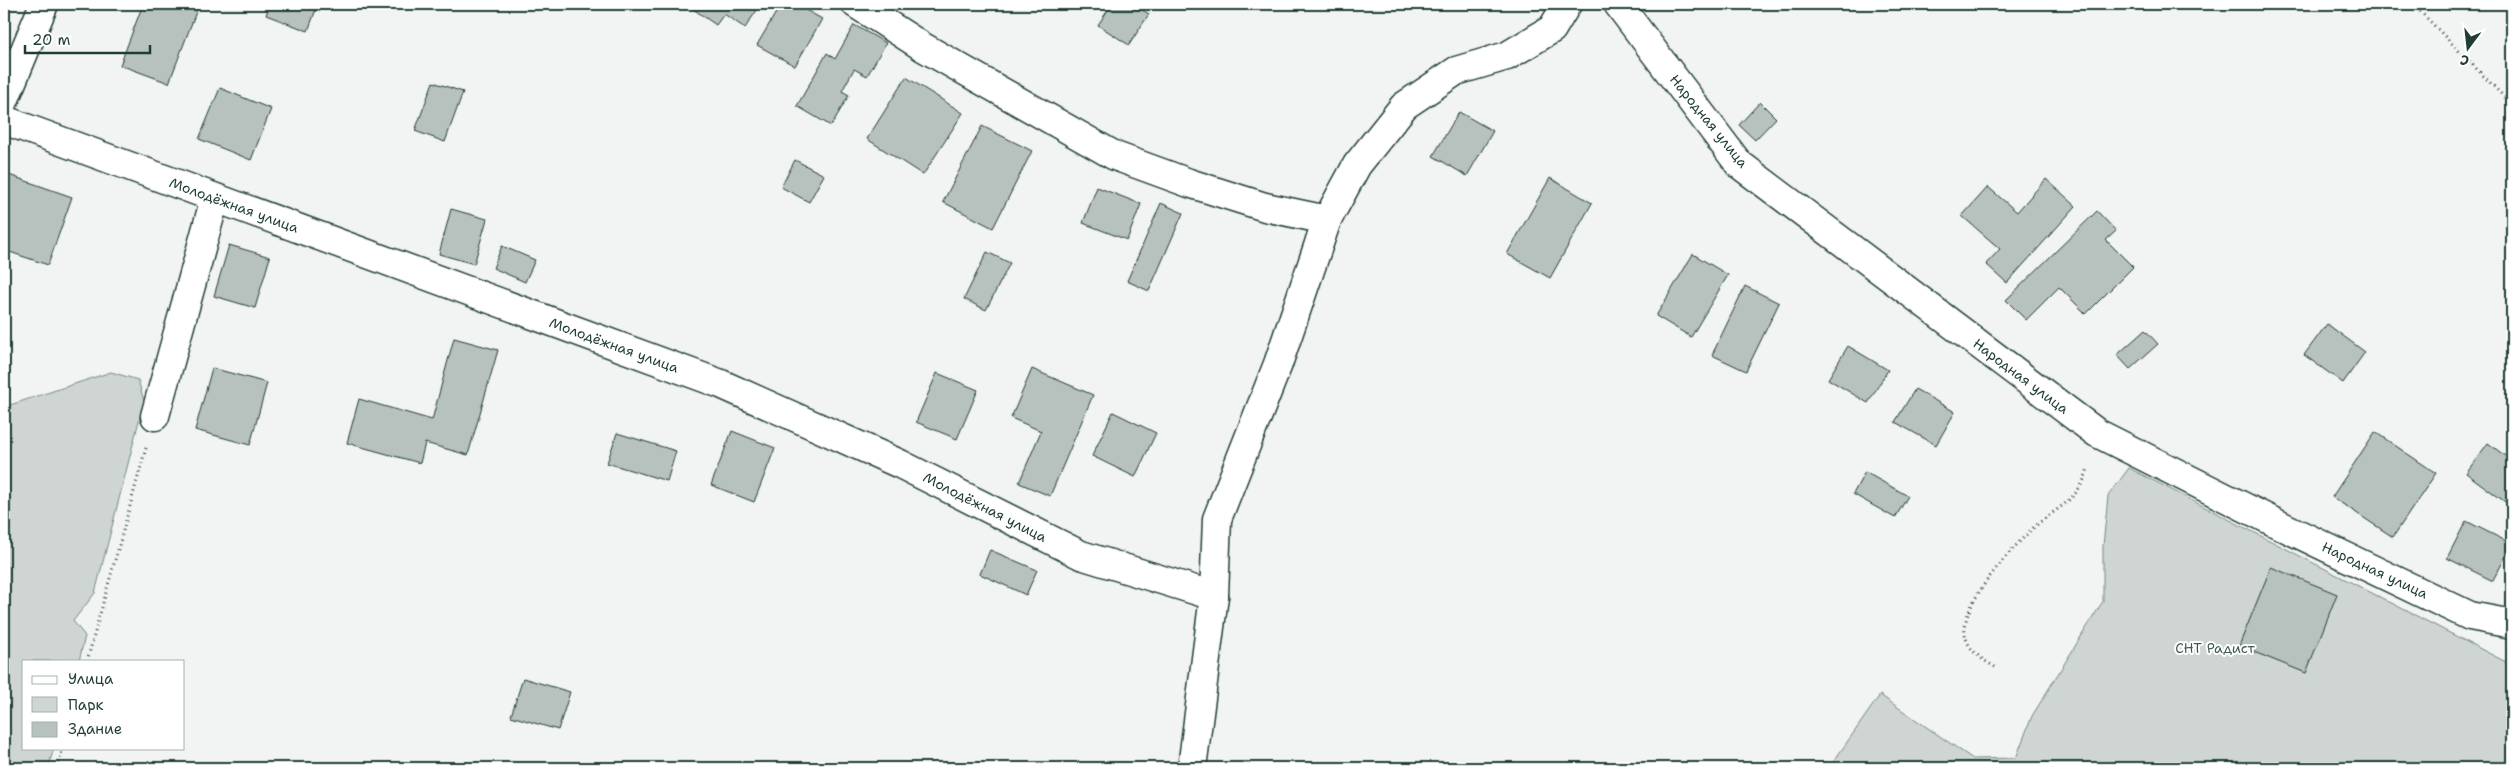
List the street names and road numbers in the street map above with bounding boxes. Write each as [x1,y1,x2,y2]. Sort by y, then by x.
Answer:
street label: Народная улица [1666,71,1752,172]
street label: Молодёжная улица [167,173,301,237]
street label: Молодёжная улица [547,313,681,377]
street label: Народная улица [1970,334,2073,418]
street label: Молодёжная улица [920,468,1050,546]
street label: Народная улица [2319,538,2431,603]

